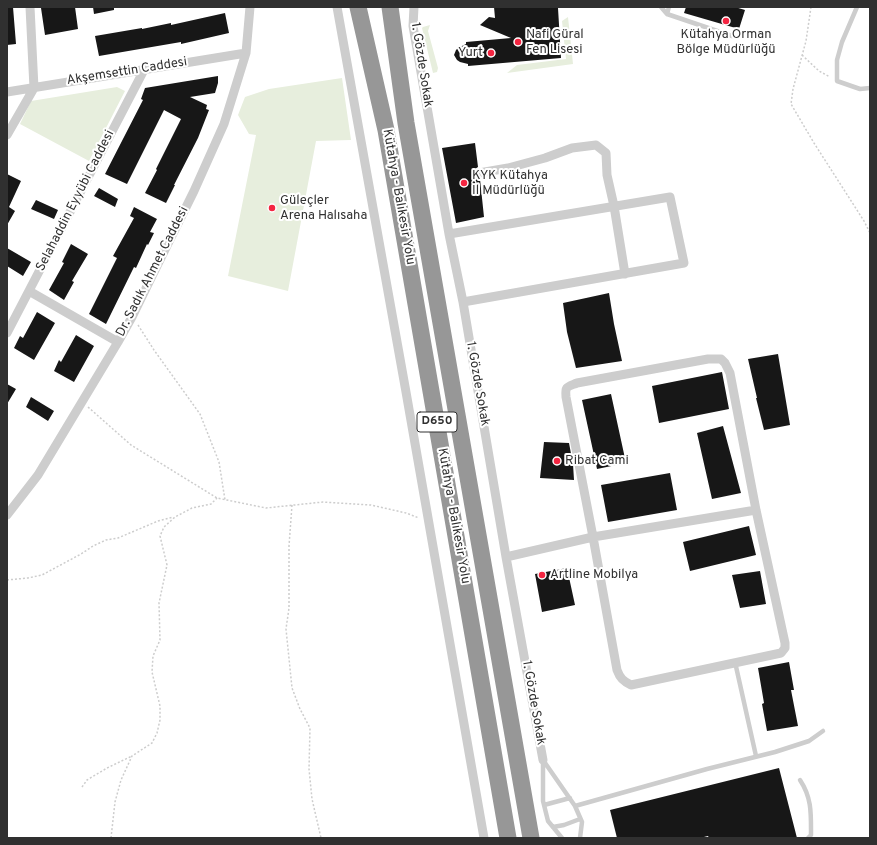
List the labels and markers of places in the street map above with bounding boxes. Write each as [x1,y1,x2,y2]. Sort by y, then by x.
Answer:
marker: Kütahya Orman Bölge Müdürlüğü [721,16,731,26]
place label: Nafi Güral Fen Lisesi [526,27,584,58]
place label: Kütahya Orman Bölge Müdürlüğü [676,27,776,58]
marker: Nafi Güral Fen Lisesi [513,37,523,47]
place label: Yurt [458,45,483,61]
marker: Yurt [486,48,496,58]
place label: KYK Kütahya İl Müdürlüğü [472,168,548,199]
marker: KYK Kütahya İl Müdürlüğü [459,178,469,188]
place label: Güleçler Arena Halısaha [280,193,367,224]
marker: Güleçler Arena Halısaha [267,203,277,213]
place label: Ribat Cami [565,453,629,469]
marker: Ribat Cami [552,456,562,466]
place label: Artline Mobilya [550,567,638,583]
marker: Artline Mobilya [537,570,547,580]

